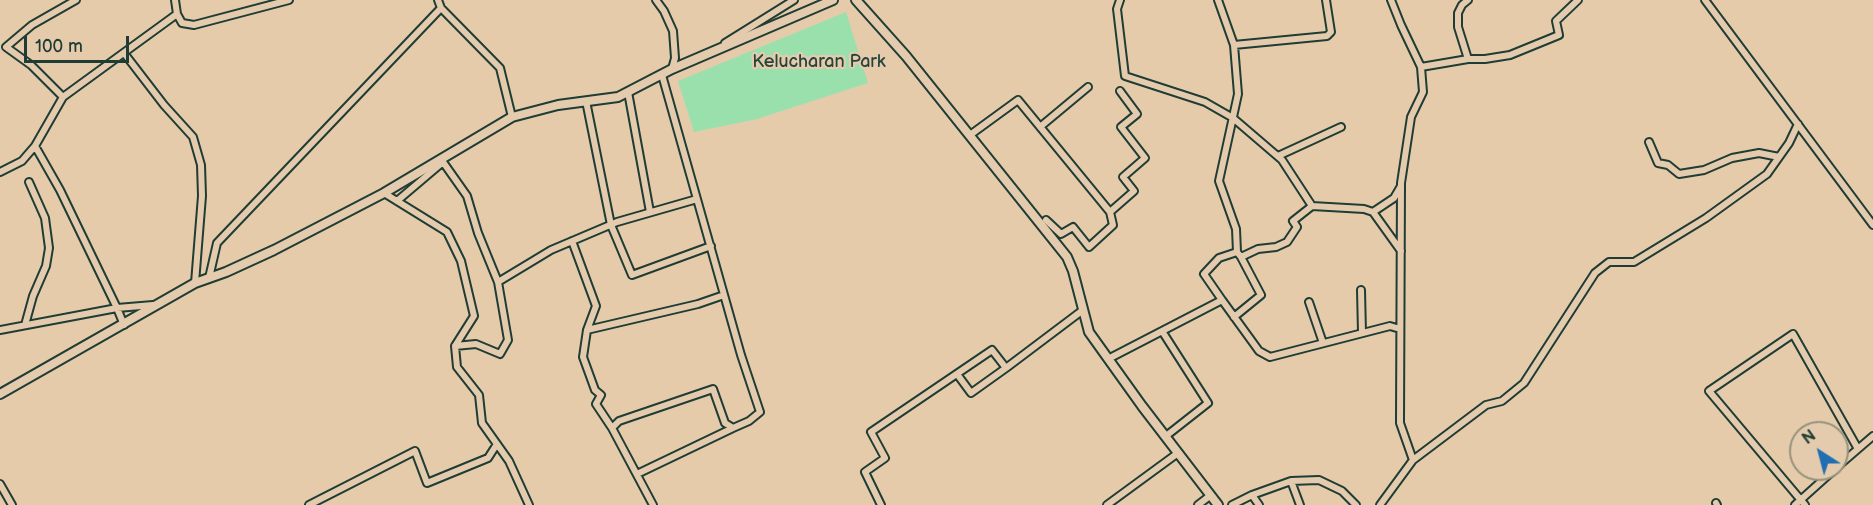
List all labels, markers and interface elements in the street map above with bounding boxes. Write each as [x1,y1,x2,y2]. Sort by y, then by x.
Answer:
scale bar [27,24,132,62]
text: 100 m [35,36,83,57]
park label: Kelucharan Park [752,51,886,73]
north arrow [1789,421,1849,481]
text: N [1799,426,1820,449]

